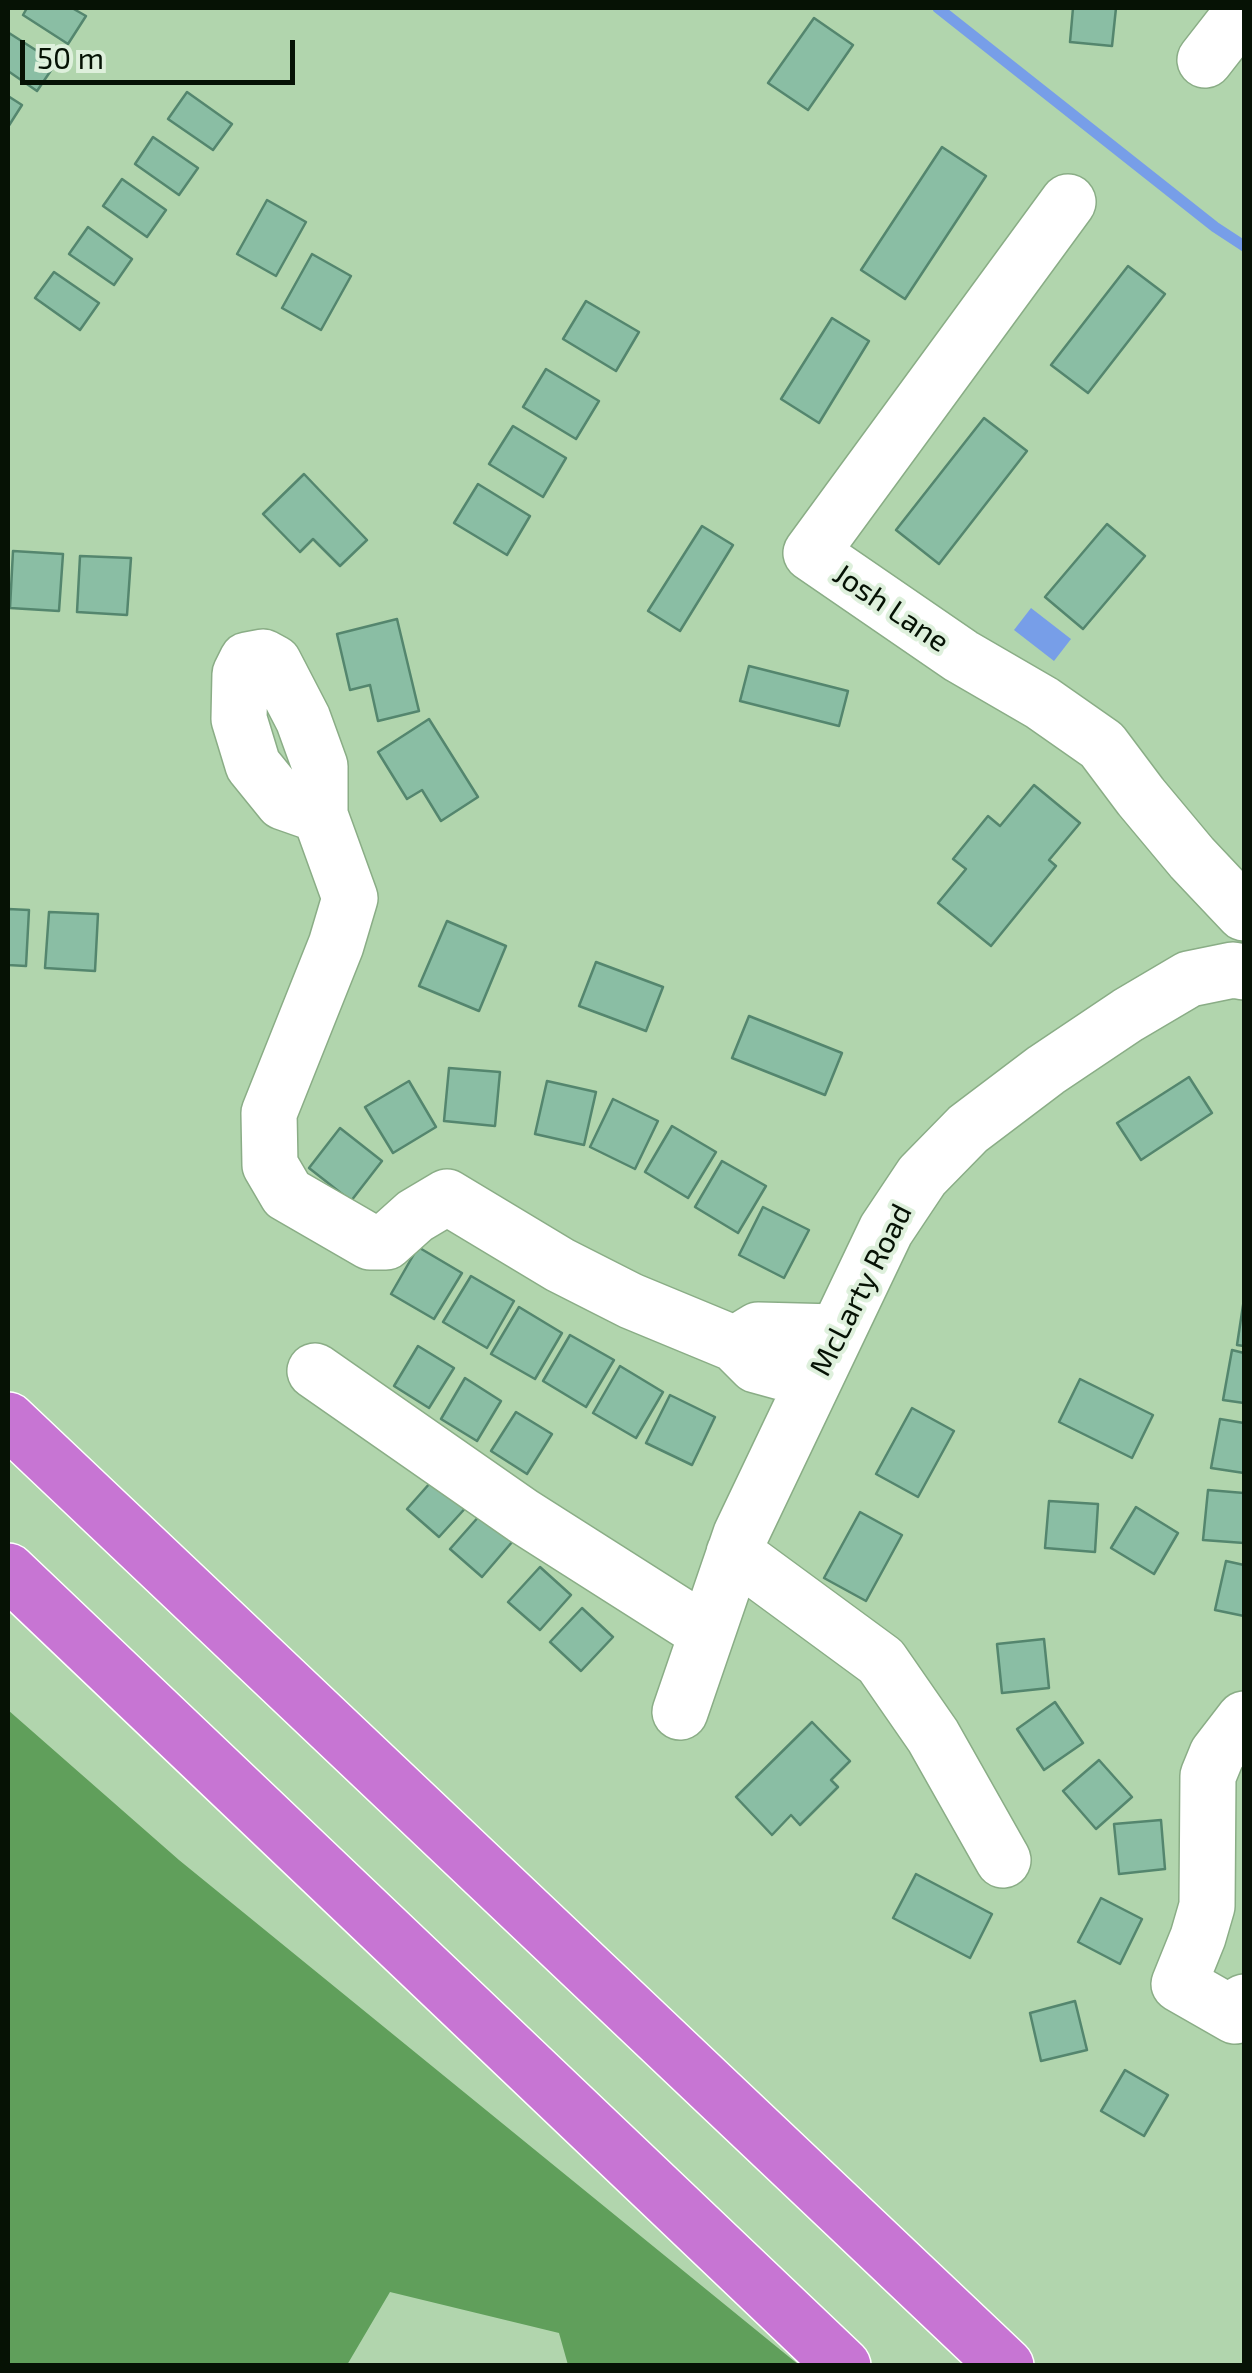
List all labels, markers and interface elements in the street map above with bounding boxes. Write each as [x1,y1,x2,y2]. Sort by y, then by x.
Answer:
scale bar [25,20,300,82]
text: 50 m [37,39,104,75]
street label: Josh Lane [826,556,956,660]
street label: McLarty Road [802,1198,920,1382]

